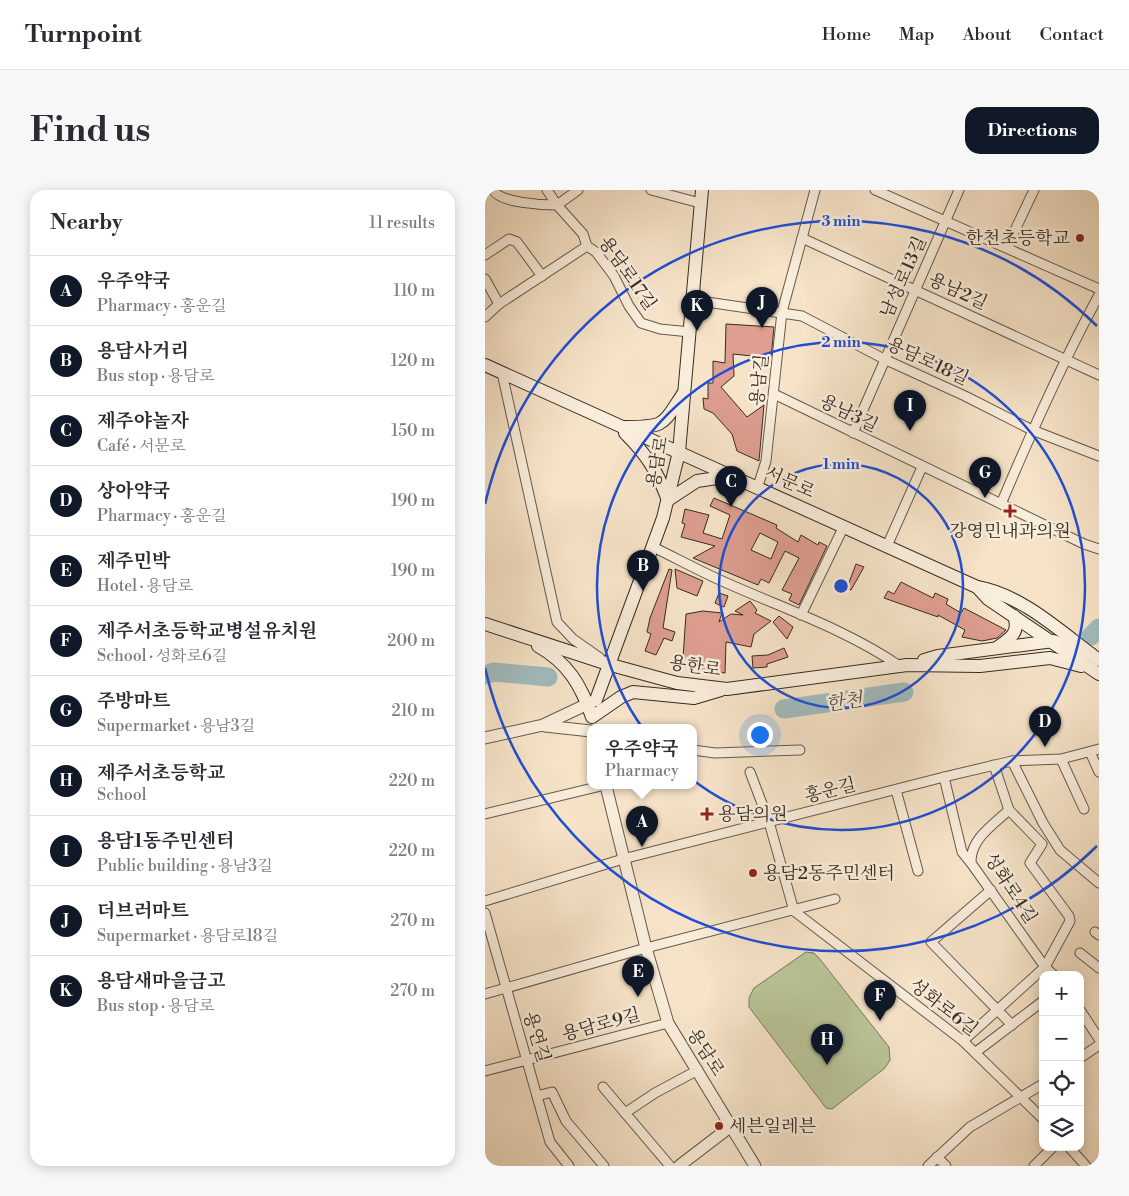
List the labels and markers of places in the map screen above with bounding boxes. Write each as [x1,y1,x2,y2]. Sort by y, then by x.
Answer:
place label: 한천초등학교 [966,227,1071,250]
marker: 한천초등학교 [1074,232,1086,244]
pin: J [746,287,778,328]
pin: K [681,290,713,331]
pin: I [894,390,926,431]
pin: G [969,457,1001,498]
pin: C [715,466,747,507]
marker: 강영민내과의원 [1003,504,1017,518]
place label: 강영민내과의원 [949,520,1071,543]
pin: B [627,550,659,591]
centre of rings [832,577,850,595]
pin: D [1029,706,1061,747]
place label: 용담의원 [718,803,788,826]
pin: A [626,806,658,847]
marker: 용담의원 [700,807,714,821]
place label: 용담2동주민센터 [763,862,895,885]
marker: 용담2동주민센터 [747,867,759,879]
pin: E [622,956,654,997]
pin: F [864,980,896,1021]
pin: H [811,1024,843,1065]
place label: 세븐일레븐 [729,1115,817,1138]
marker: 세븐일레븐 [713,1120,725,1132]

